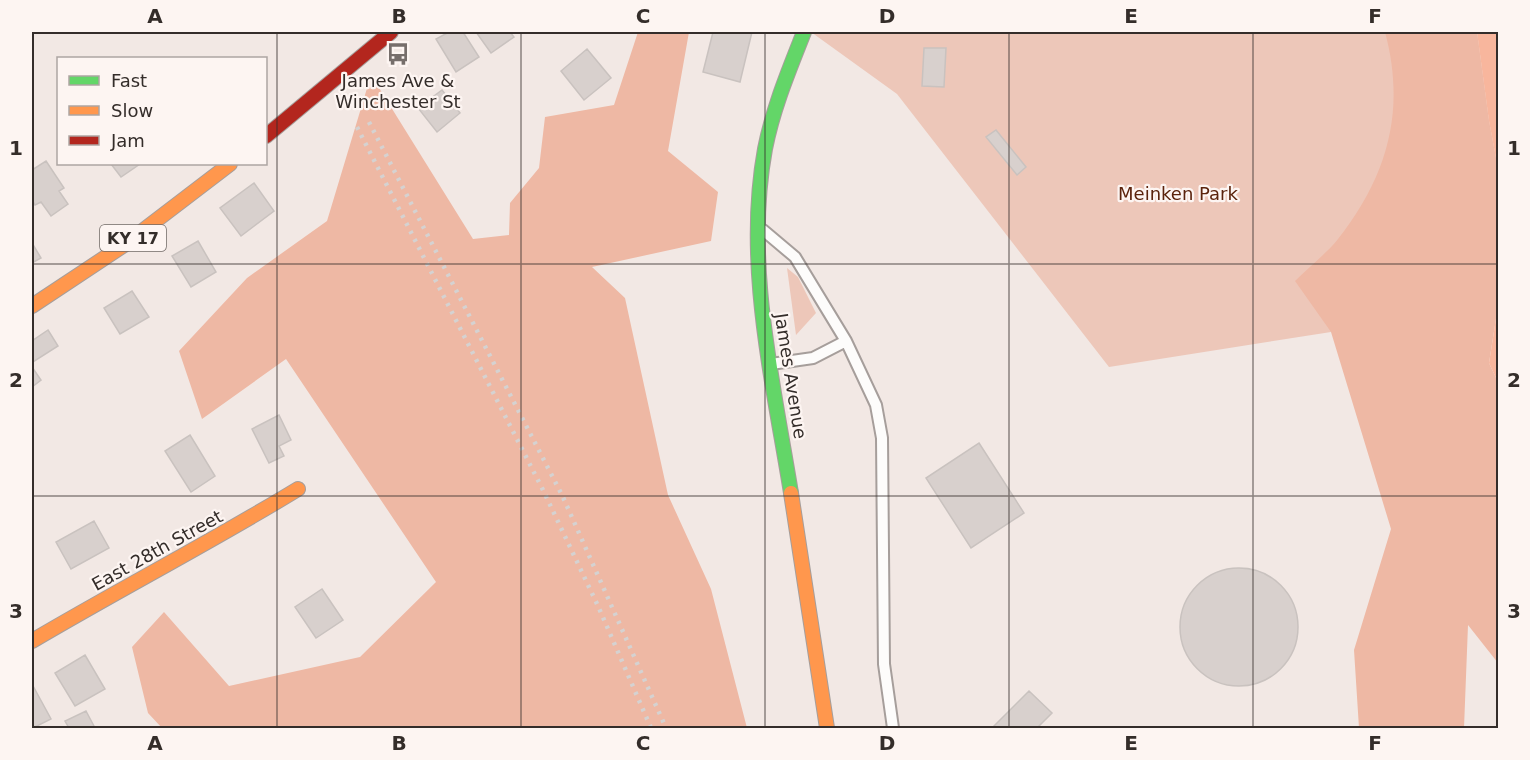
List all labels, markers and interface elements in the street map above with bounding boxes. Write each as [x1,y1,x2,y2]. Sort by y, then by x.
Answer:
text: A [147,4,163,28]
text: B [391,4,407,28]
text: C [636,4,650,28]
text: D [879,4,895,28]
text: E [1124,4,1138,28]
text: F [1368,4,1382,28]
bus stop icon: James Ave & Winchester St [385,41,411,67]
legend [57,57,267,165]
text: Fast [111,70,147,91]
place label: James Ave & Winchester St [335,70,461,112]
text: Slow [111,100,153,121]
text: Jam [110,130,145,151]
text: 1 [9,136,23,160]
text: 1 [1507,136,1521,160]
park label: Meinken Park [1118,183,1239,204]
road number: KY 17 [100,225,166,251]
street label: James Avenue [771,311,811,440]
text: 2 [9,368,23,392]
text: 2 [1507,368,1521,392]
street label: East 28th Street [88,505,226,595]
text: 3 [9,599,23,623]
text: 3 [1507,599,1521,623]
text: A [147,731,163,755]
text: B [391,731,407,755]
text: C [636,731,650,755]
text: D [879,731,895,755]
text: E [1124,731,1138,755]
text: F [1368,731,1382,755]

